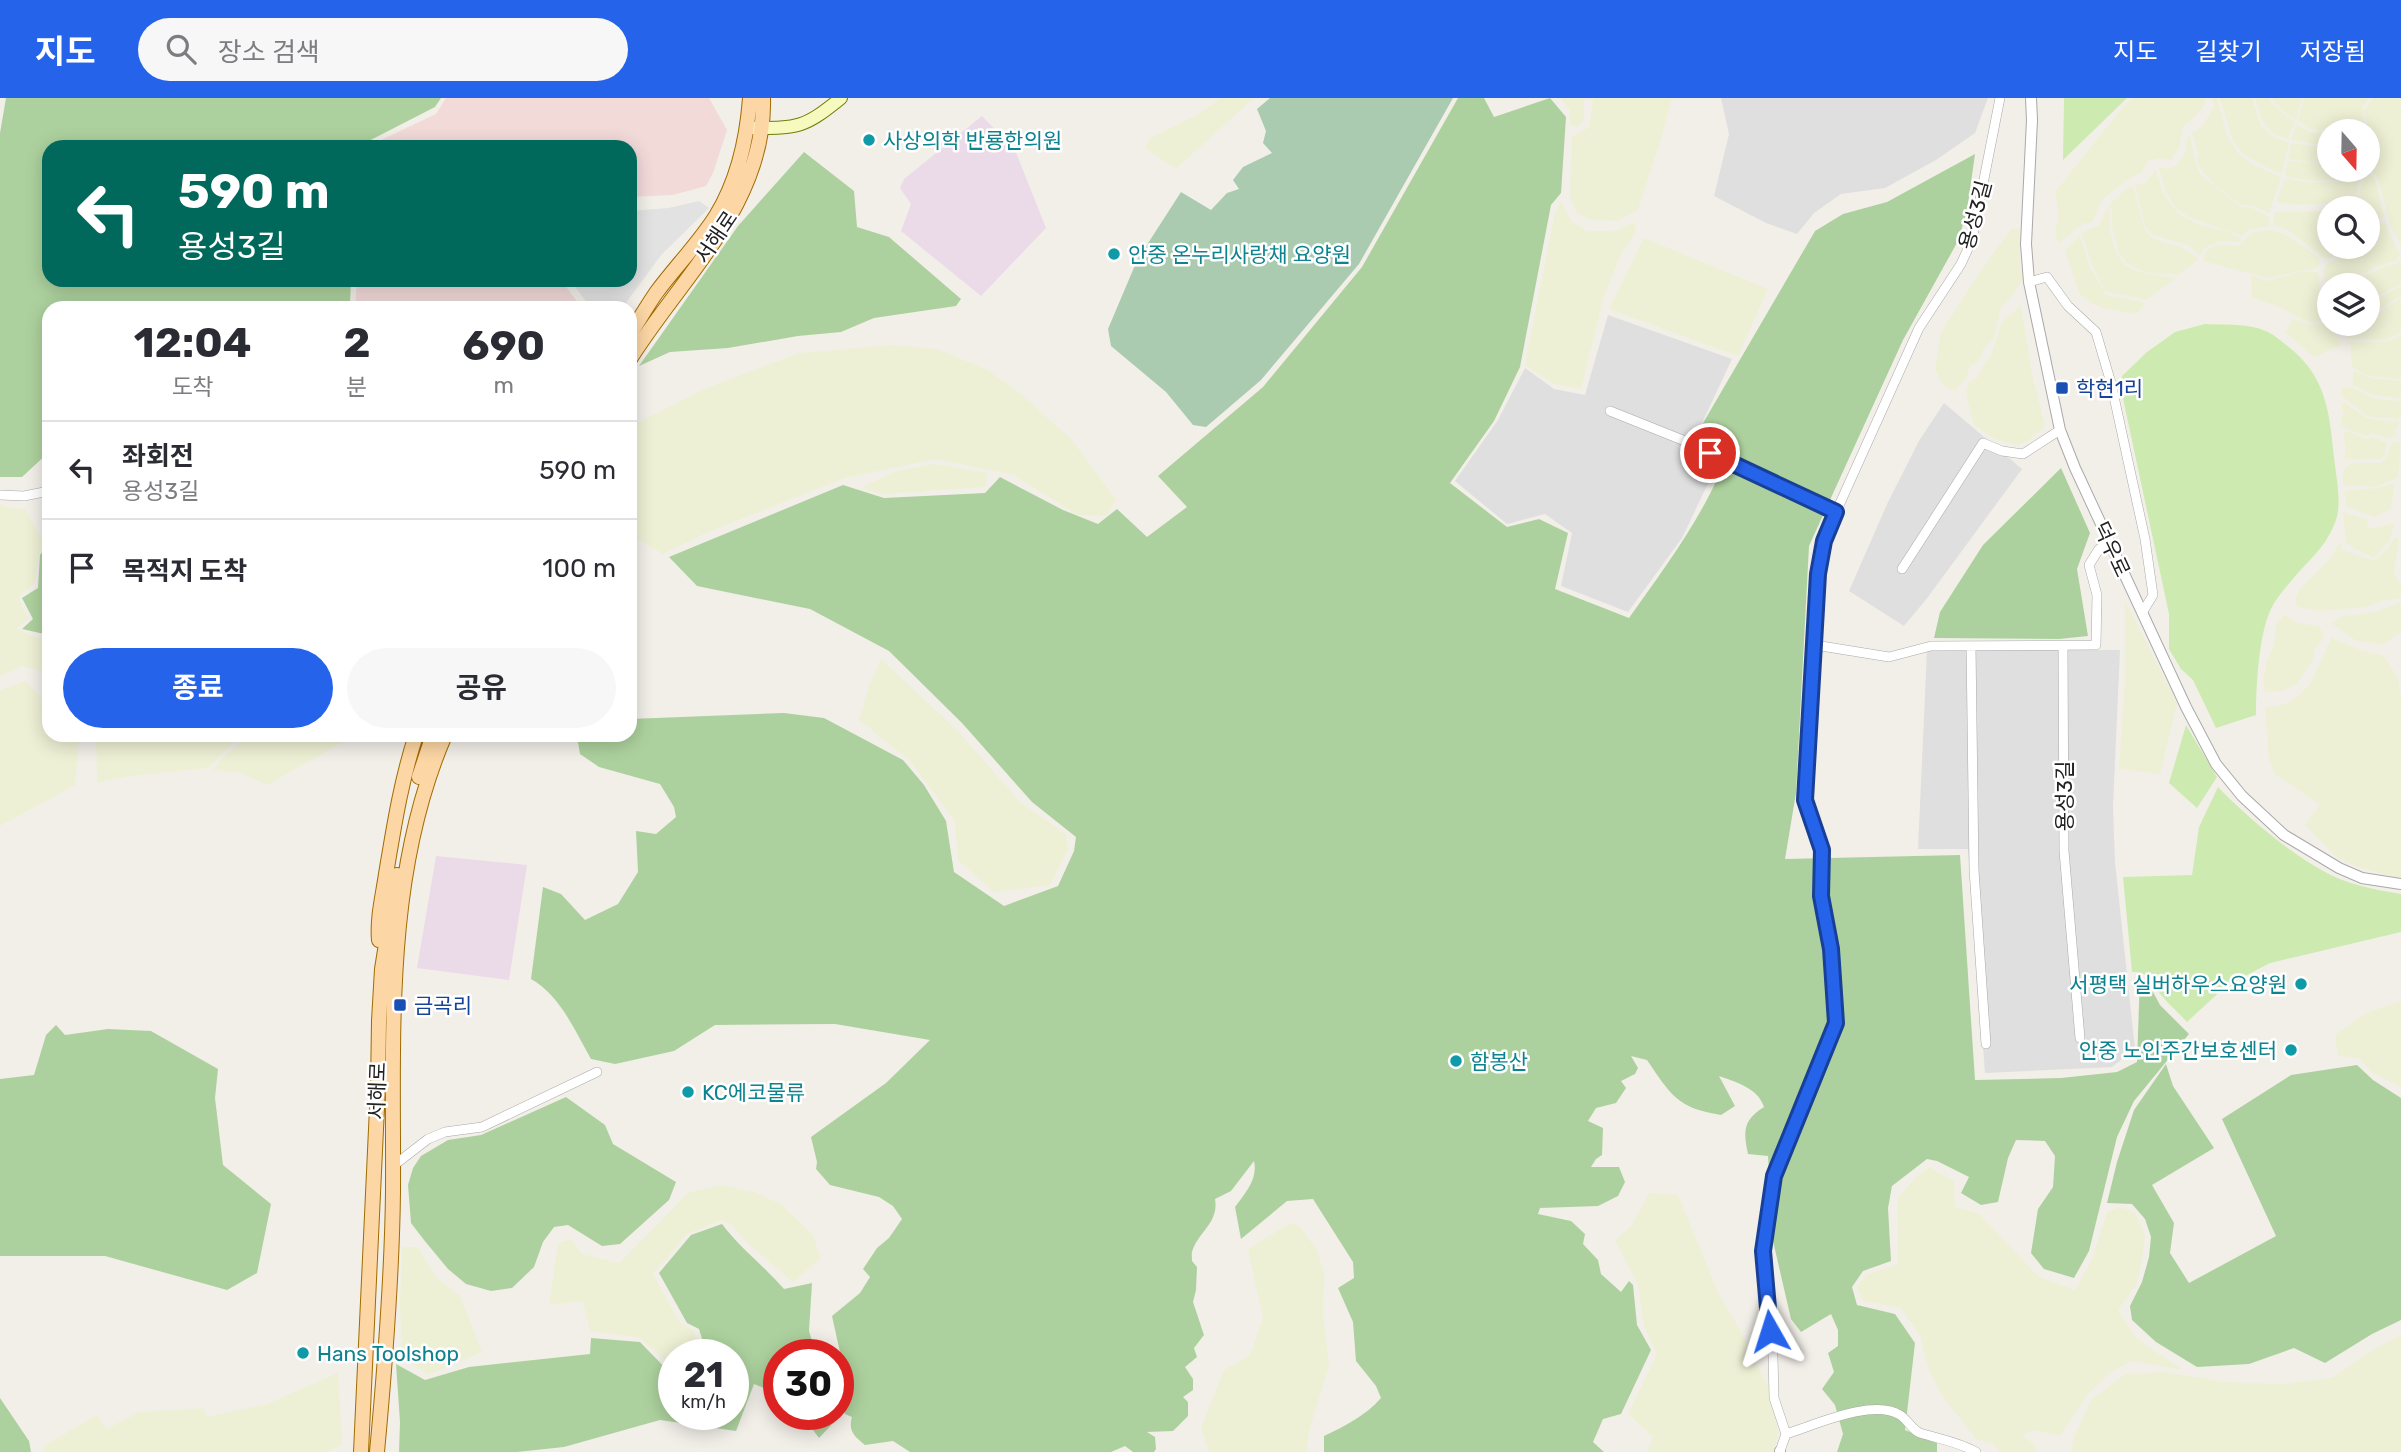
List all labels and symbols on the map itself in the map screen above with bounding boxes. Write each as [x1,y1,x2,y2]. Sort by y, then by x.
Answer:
north arrow [2317,119,2380,182]
place label: 사상의학 반룡한의원 [883,128,1062,153]
marker: 사상의학 반룡한의원 [861,132,877,148]
street label: 용성3길 [1954,178,1996,252]
street label: 서해로 [689,206,743,268]
place label: 안중 온누리사랑채 요양원 [1128,242,1351,267]
marker: 안중 온누리사랑채 요양원 [1106,246,1122,262]
place label: 학현1리 [2076,376,2143,401]
marker: 학현1리 [2054,380,2070,396]
pin [1680,423,1740,483]
street label: 덕우로 [2088,517,2136,581]
street label: 용성3길 [2052,761,2077,831]
place label: 서평택 실버하우스요양원 [2069,972,2287,997]
marker: 서평택 실버하우스요양원 [2293,976,2309,992]
place label: 금곡리 [414,993,472,1018]
marker: 금곡리 [392,997,408,1013]
place label: 안중 노인주간보호센터 [2079,1038,2277,1063]
marker: 안중 노인주간보호센터 [2283,1042,2299,1058]
place label: 함봉산 [1470,1049,1528,1074]
marker: 함봉산 [1448,1053,1464,1069]
street label: 서해로 [363,1062,391,1120]
place label: KC에코물류 [702,1080,805,1105]
marker: KC에코물류 [680,1084,696,1100]
position arrow [1733,1294,1807,1368]
speed limit sign: 30 [763,1339,854,1430]
place label: Hans Toolshop [317,1341,459,1366]
marker: Hans Toolshop [295,1345,311,1361]

